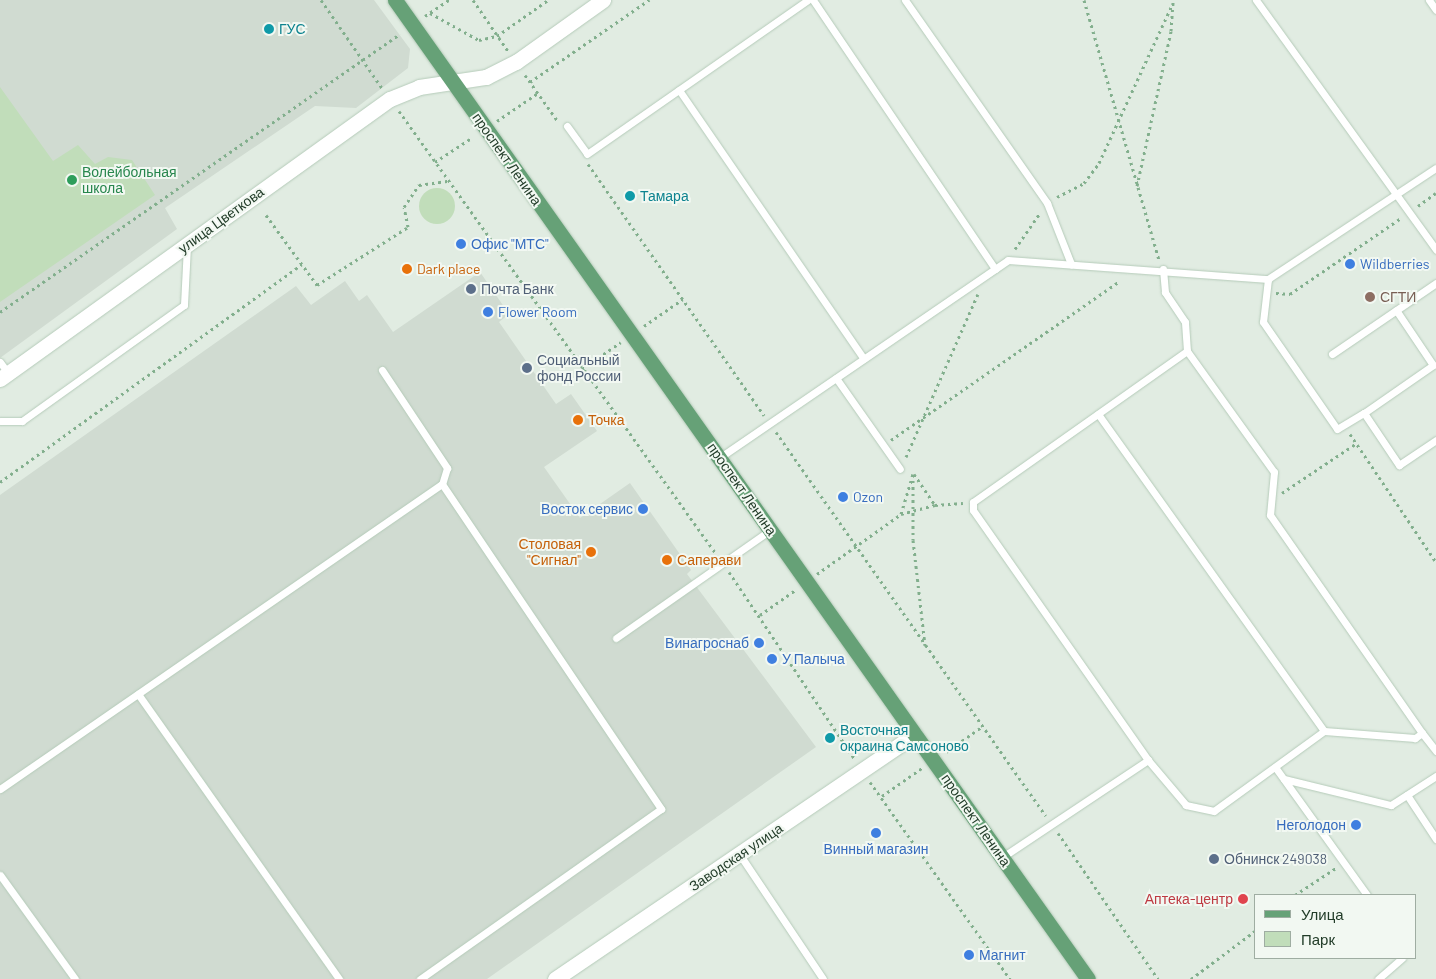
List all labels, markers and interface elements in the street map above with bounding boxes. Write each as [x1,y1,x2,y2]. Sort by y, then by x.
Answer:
place label: ГУС [279,21,306,37]
marker: ГУС [263,23,275,35]
street label: проспект Ленина [469,110,545,208]
place label: Волейбольная школа [82,164,177,196]
marker: Волейбольная школа [66,174,78,186]
street label: улица Цветкова [175,183,267,257]
place label: Тамара [640,188,689,204]
marker: Тамара [624,190,636,202]
place label: Офис "МТС" [471,236,549,252]
marker: Офис "МТС" [455,238,467,250]
place label: Wildberries [1360,256,1430,272]
marker: Wildberries [1344,258,1356,270]
place label: Dark place [417,261,480,277]
marker: Dark place [401,263,413,275]
place label: Почта Банк [481,281,554,297]
marker: Почта Банк [465,283,477,295]
place label: СГТИ [1380,289,1416,305]
marker: СГТИ [1364,291,1376,303]
place label: Flower Room [498,304,577,320]
marker: Flower Room [482,306,494,318]
place label: Социальный фонд России [537,352,621,384]
marker: Социальный фонд России [521,362,533,374]
place label: Точка [588,412,624,428]
marker: Точка [572,414,584,426]
street label: проспект Ленина [704,440,780,538]
place label: Ozon [853,489,883,505]
marker: Ozon [837,491,849,503]
place label: Восток сервис [541,501,633,517]
marker: Восток сервис [637,503,649,515]
place label: Столовая "Сигнал" [518,536,581,568]
marker: Столовая "Сигнал" [585,546,597,558]
place label: Саперави [677,552,741,568]
marker: Саперави [661,554,673,566]
place label: Винагроснаб [665,635,749,651]
marker: Винагроснаб [753,637,765,649]
place label: У Палыча [782,651,845,667]
marker: У Палыча [766,653,778,665]
place label: Восточная окраина Самсоново [840,722,969,754]
marker: Восточная окраина Самсоново [824,732,836,744]
street label: проспект Ленина [938,771,1014,869]
place label: Неголодон [1276,817,1346,833]
street label: Заводская улица [686,819,786,895]
marker: Неголодон [1350,819,1362,831]
marker: Винный магазин [870,827,882,839]
place label: Винный магазин [823,841,929,857]
place label: Обнинск 249038 [1224,851,1327,867]
marker: Обнинск 249038 [1208,853,1220,865]
place label: Аптека-центр [1145,891,1233,907]
marker: Аптека-центр [1237,893,1249,905]
legend [1254,894,1416,959]
text: Улица [1301,905,1344,923]
text: Парк [1301,930,1335,948]
place label: Магнит [979,947,1026,963]
marker: Магнит [963,949,975,961]

